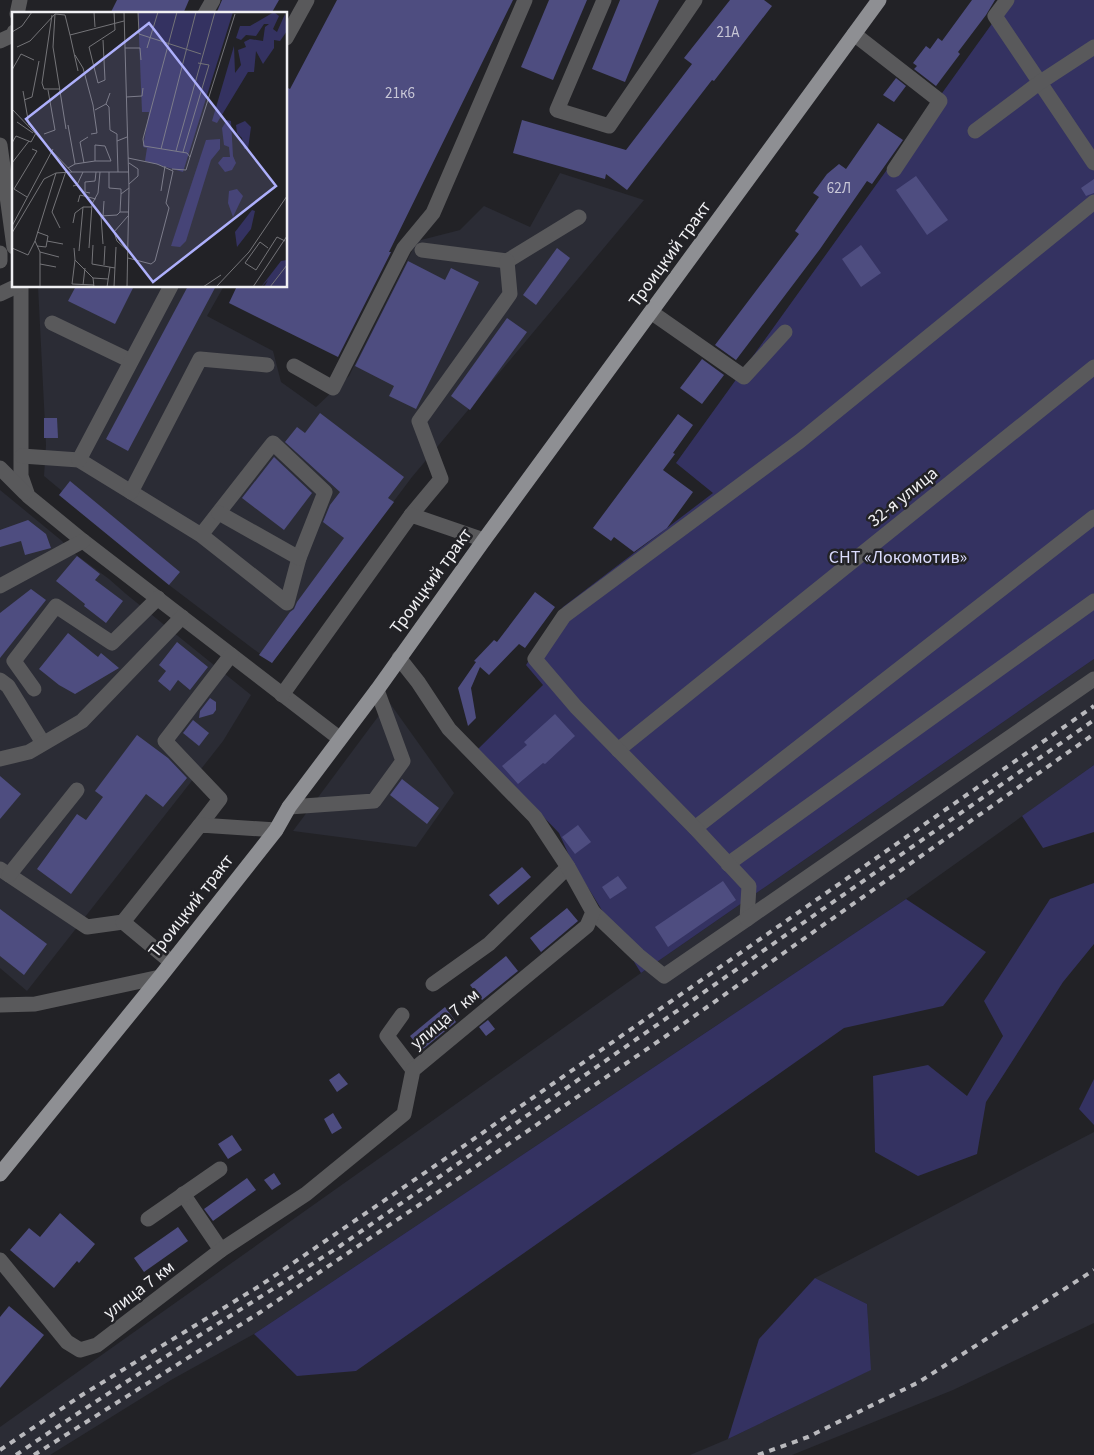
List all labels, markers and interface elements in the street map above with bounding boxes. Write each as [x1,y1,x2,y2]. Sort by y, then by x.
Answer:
inset map [12,12,288,288]
house number: 21А [716,22,740,43]
house number: 21к6 [385,83,415,104]
house number: 62Л [827,178,851,199]
street label: Троицкий тракт [623,196,717,312]
street label: 32-я улица [863,461,943,533]
street label: Троицкий тракт [384,523,478,639]
park label: СНТ «Локомотив» [829,545,967,570]
street label: Троицкий тракт [142,849,240,963]
street label: улица 7 км [405,983,485,1055]
street label: улица 7 км [98,1255,180,1325]

